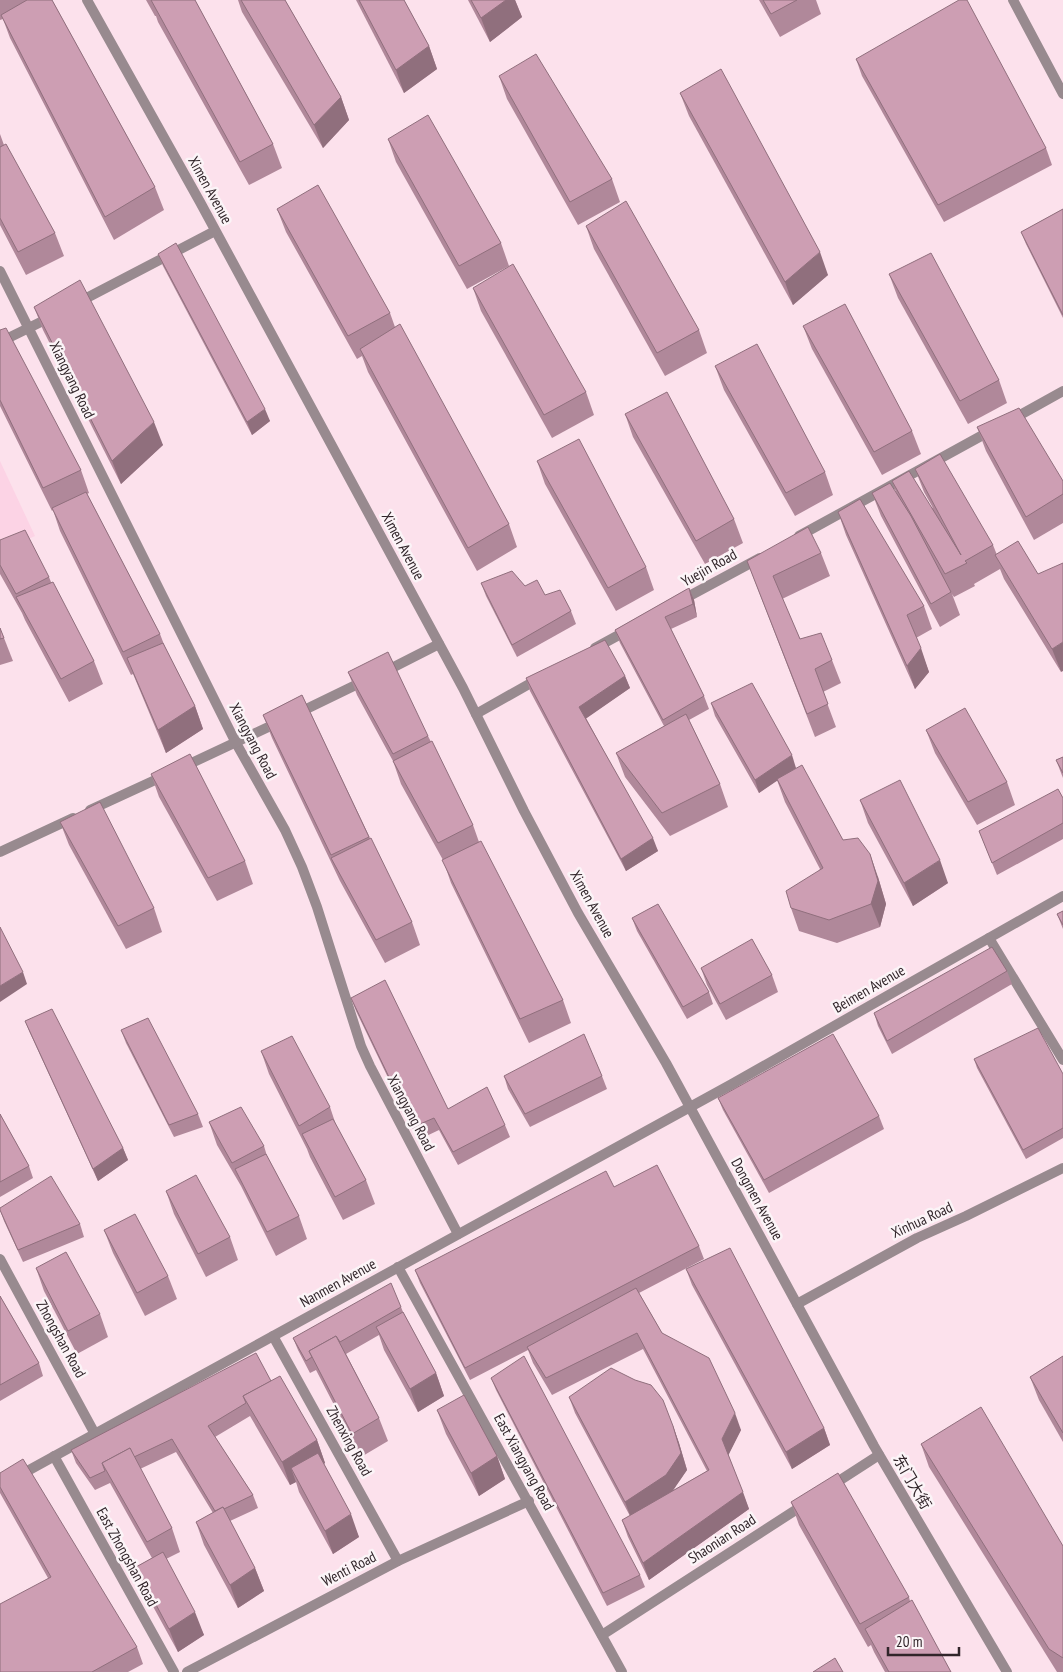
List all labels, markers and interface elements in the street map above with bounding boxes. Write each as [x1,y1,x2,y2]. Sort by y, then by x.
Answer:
street label: Ximen Avenue [184,153,237,227]
street label: Xiangyang Road [46,338,99,421]
street label: Ximen Avenue [378,509,429,583]
street label: Yuejin Road [678,545,740,591]
street label: Xiangyang Road [226,700,281,782]
street label: Ximen Avenue [566,867,619,941]
street label: Beimen Avenue [829,960,908,1017]
street label: Xiangyang Road [384,1072,439,1154]
street label: Dongmen Avenue [727,1154,788,1243]
street label: Xinhua Road [888,1197,955,1242]
street label: Nanmen Avenue [296,1254,379,1311]
street label: Zhongshan Road [32,1297,91,1381]
street label: Zhenxing Road [322,1402,376,1479]
street label: East Xiangyang Road [490,1410,559,1513]
street label: 东门大街 [889,1451,936,1512]
street label: East Zhongshan Road [92,1504,162,1610]
street label: Shaonian Road [684,1510,759,1567]
street label: Wenti Road [318,1547,379,1590]
scale bar [888,1624,959,1656]
text: 20 m [896,1632,922,1651]

